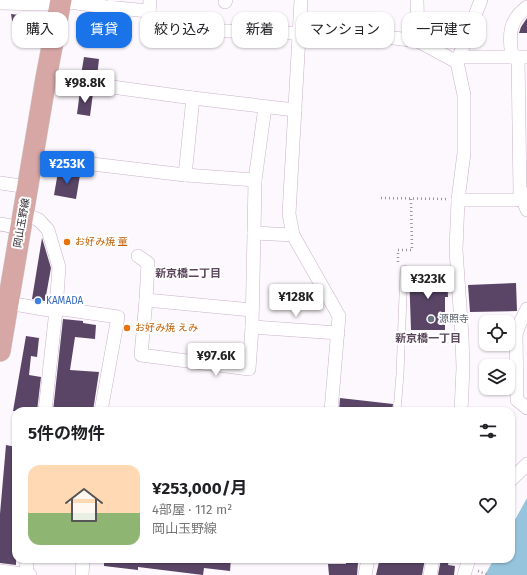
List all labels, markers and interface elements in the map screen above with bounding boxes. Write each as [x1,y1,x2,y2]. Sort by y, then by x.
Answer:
chip: 購入 [12,12,68,48]
chip: 賃貸 [76,12,132,48]
chip: 絞り込み [140,12,224,48]
chip: 新着 [232,12,288,48]
chip: マンション [296,12,394,48]
chip: 一戸建て [402,12,486,48]
pin: ¥98.8K [52,70,118,104]
text: ¥98.8K [65,75,105,90]
pin: ¥253K [39,151,95,185]
text: ¥253K [49,156,85,171]
street label: 岡山玉野線 [12,197,32,249]
place label: お好み焼 童 [75,236,128,248]
marker: お好み焼 童 [62,237,72,247]
pin: ¥323K [400,266,456,300]
district label: 新京橋二丁目 [155,267,221,280]
text: ¥323K [410,271,446,286]
pin: ¥128K [268,284,324,318]
text: ¥128K [278,289,314,304]
place label: KAMADA [46,295,83,307]
marker: KAMADA [33,296,43,306]
place label: 源照寺 [439,313,469,325]
marker: 源照寺 [426,314,436,324]
map controls [479,315,515,395]
button: locate [479,315,515,351]
place label: お好み焼 えみ [135,322,198,334]
marker: お好み焼 えみ [122,323,132,333]
district label: 新京橋一丁目 [395,332,461,345]
pin: ¥97.6K [183,343,249,377]
text: ¥97.6K [197,348,235,363]
button: layers [479,359,515,395]
icon: filters [477,420,499,442]
text: 5件の物件 [28,423,105,444]
text: ¥253,000/月 [152,478,248,499]
icon: home [60,481,108,529]
icon: heart [477,494,499,516]
text: 4部屋 · 112 m² [152,502,232,517]
text: 岡山玉野線 [152,521,217,536]

